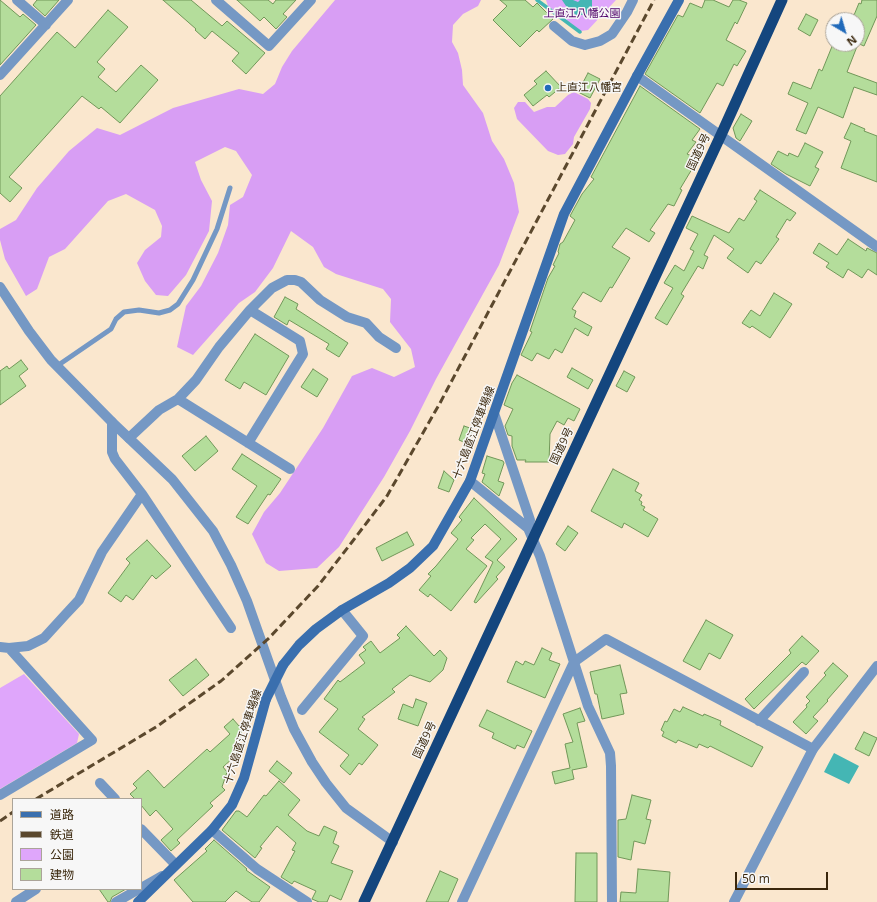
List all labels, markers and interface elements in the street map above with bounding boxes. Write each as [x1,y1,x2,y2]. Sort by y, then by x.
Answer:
park label: 上直江八幡公園 [544,7,620,21]
north arrow [825,12,865,52]
text: N [844,32,860,50]
place label: 上直江八幡宮 [556,81,622,95]
marker: 上直江八幡宮 [543,83,553,93]
street label: 国道9号 [685,131,713,173]
street label: 十六島直江停車場線 [450,384,498,482]
street label: 国道9号 [548,425,576,467]
street label: 十六島直江停車場線 [221,688,265,786]
street label: 国道9号 [411,719,439,761]
legend [12,798,142,890]
text: 道路 [50,806,74,823]
text: 鉄道 [50,826,74,843]
text: 公園 [50,846,74,863]
scale bar [737,864,830,890]
text: 建物 [50,866,74,883]
text: 50 m [742,870,770,887]

